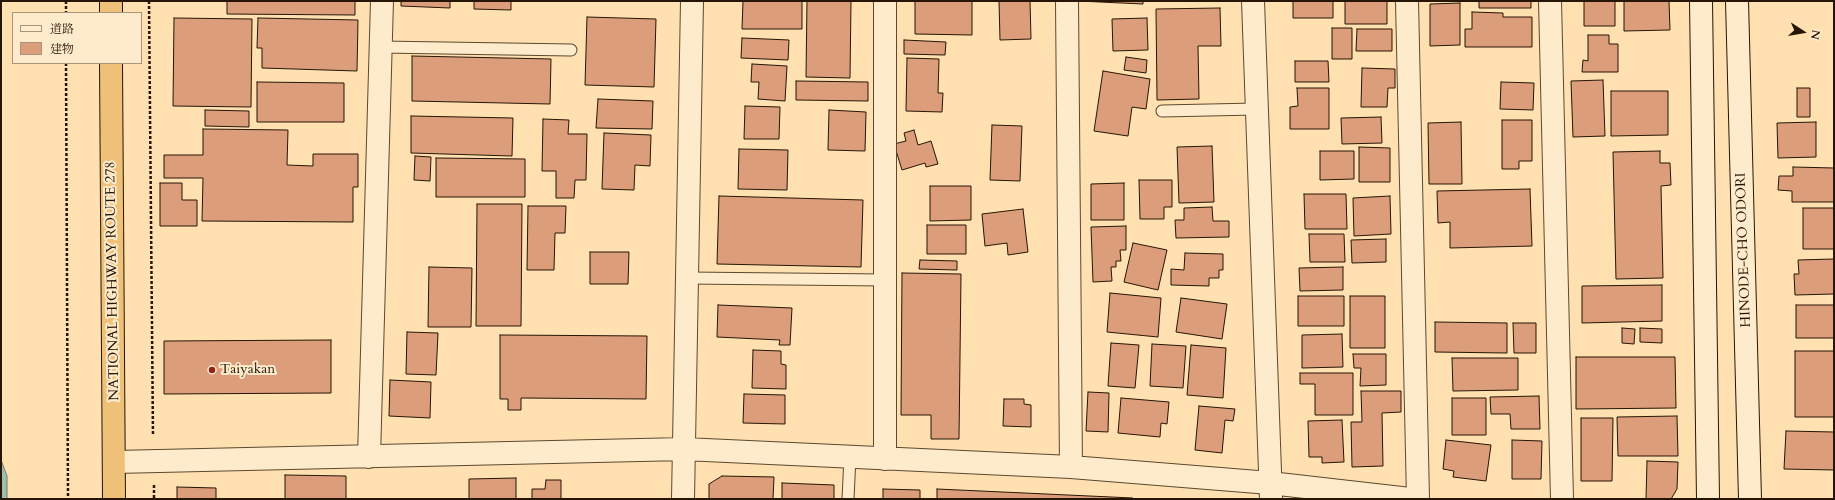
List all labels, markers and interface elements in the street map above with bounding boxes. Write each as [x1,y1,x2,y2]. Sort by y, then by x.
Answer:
legend [12,12,142,64]
north arrow [1783,12,1823,52]
text: 道路 [50,21,74,37]
text: N [1807,28,1824,41]
text: 建物 [50,41,74,57]
street label: NATIONAL HIGHWAY ROUTE 278 [103,161,123,401]
street label: HINODE-CHO ODORI [1733,172,1755,328]
place label: Taiyakan [220,362,275,378]
marker: Taiyakan [207,365,217,375]

